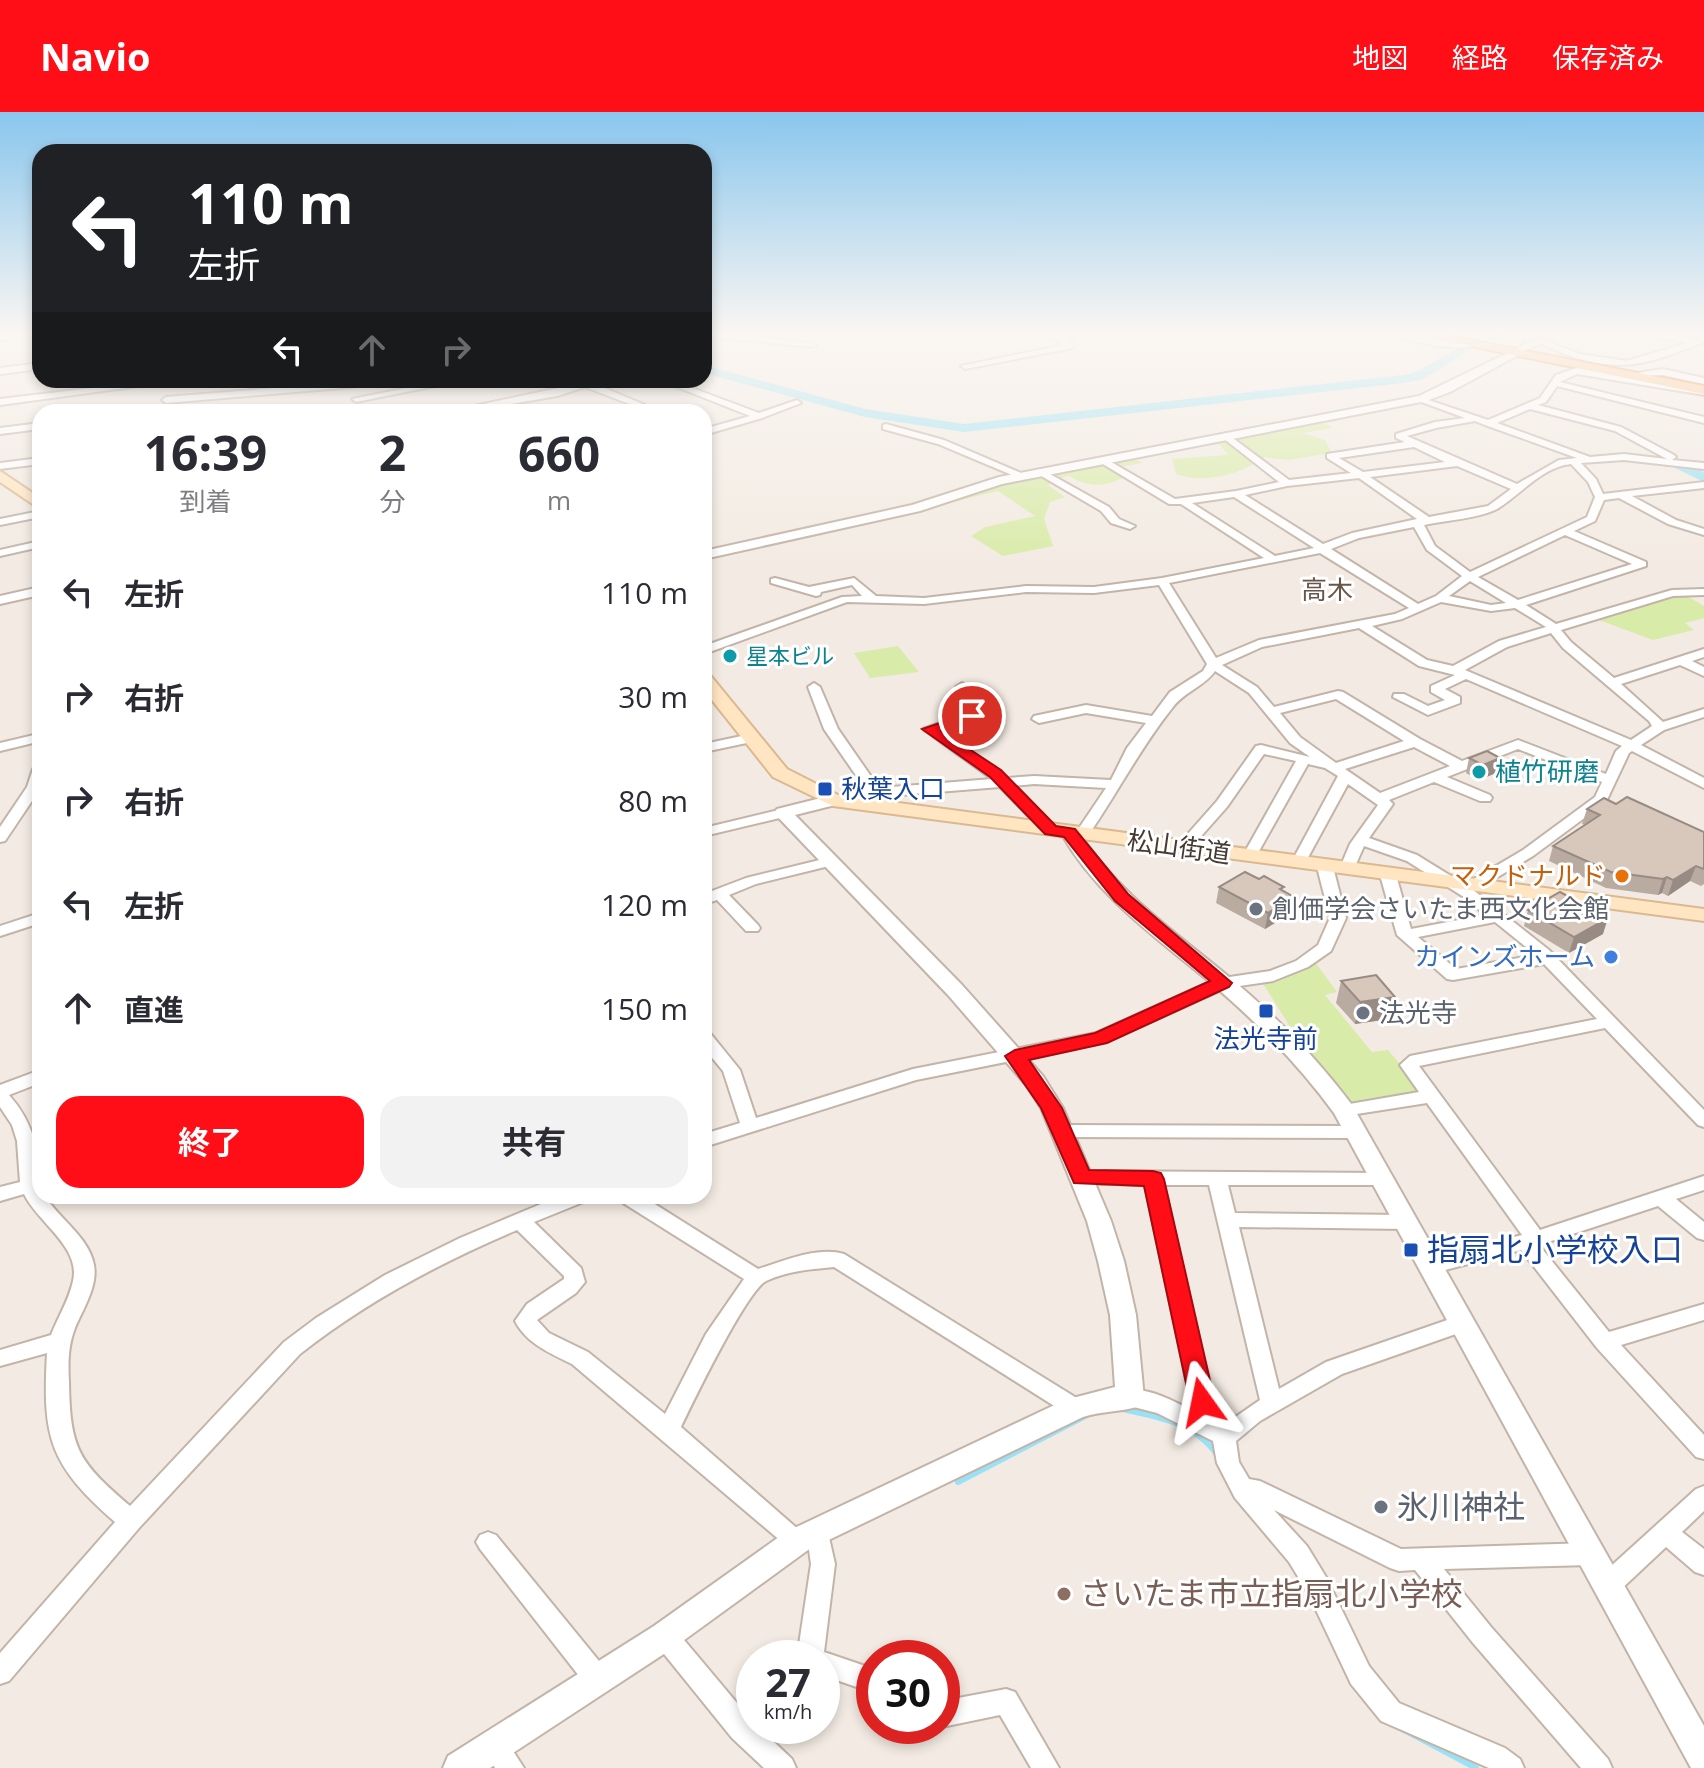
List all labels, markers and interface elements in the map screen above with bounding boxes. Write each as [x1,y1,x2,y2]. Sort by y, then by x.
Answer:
text: Navio [40,30,151,82]
text: 地図 [1352,38,1408,76]
text: 経路 [1452,38,1508,76]
text: 保存済み [1552,38,1664,76]
text: 110 m [188,164,354,240]
icon: left [56,176,160,280]
text: 左折 [188,240,260,289]
icon: left [266,328,310,372]
icon: ahead [350,328,394,372]
icon: right [434,328,478,372]
text: 16:39 [144,420,267,485]
text: 2 [379,420,406,485]
text: 660 [518,421,600,486]
text: m [547,482,571,518]
text: 到着 [179,483,231,519]
text: 分 [380,483,406,519]
icon: left [56,570,100,614]
district label: 高木 [1301,571,1353,607]
text: 110 m [601,572,688,613]
text: 左折 [124,573,184,614]
place label: 星本ビル [746,640,834,670]
marker: 星本ビル [721,647,739,665]
icon: right [56,674,100,718]
text: 30 m [618,676,688,717]
text: 右折 [124,677,184,718]
pin [938,682,1006,750]
icon: arrive [950,694,994,738]
place label: 植竹研磨 [1495,753,1599,789]
marker: 植竹研磨 [1470,763,1488,781]
place label: 秋葉入口 [841,770,945,806]
icon: right [56,778,100,822]
text: 80 m [618,780,688,821]
marker: 秋葉入口 [816,780,834,798]
text: 右折 [124,781,184,822]
street label: 松山街道 [1125,821,1233,871]
place label: マクドナルド [1450,857,1606,893]
marker: マクドナルド [1613,867,1631,885]
icon: left [56,882,100,926]
text: 120 m [601,884,688,925]
text: 左折 [124,885,184,926]
place label: 創価学会さいたま西文化会館 [1272,890,1609,926]
marker: 創価学会さいたま西文化会館 [1247,900,1265,918]
place label: カインズホーム [1414,938,1595,974]
marker: カインズホーム [1602,948,1620,966]
icon: ahead [56,986,100,1030]
text: 150 m [601,988,688,1029]
text: 直進 [124,989,184,1030]
place label: 法光寺 [1379,994,1457,1030]
marker: 法光寺前 [1257,1002,1275,1020]
marker: 法光寺 [1354,1004,1372,1022]
place label: 法光寺前 [1214,1020,1318,1056]
button: 終了 [56,1096,364,1188]
button: 共有 [380,1096,688,1188]
place label: 指扇北小学校入口 [1427,1227,1683,1270]
marker: 指扇北小学校入口 [1402,1241,1420,1259]
position arrow [1160,1360,1244,1444]
place label: 氷川神社 [1397,1484,1525,1527]
marker: 氷川神社 [1372,1498,1390,1516]
place label: さいたま市立指扇北小学校 [1080,1571,1463,1614]
marker: さいたま市立指扇北小学校 [1055,1585,1073,1603]
speed limit sign: 30 [856,1640,960,1744]
text: 27 [765,1654,811,1709]
text: km/h [764,1698,812,1725]

